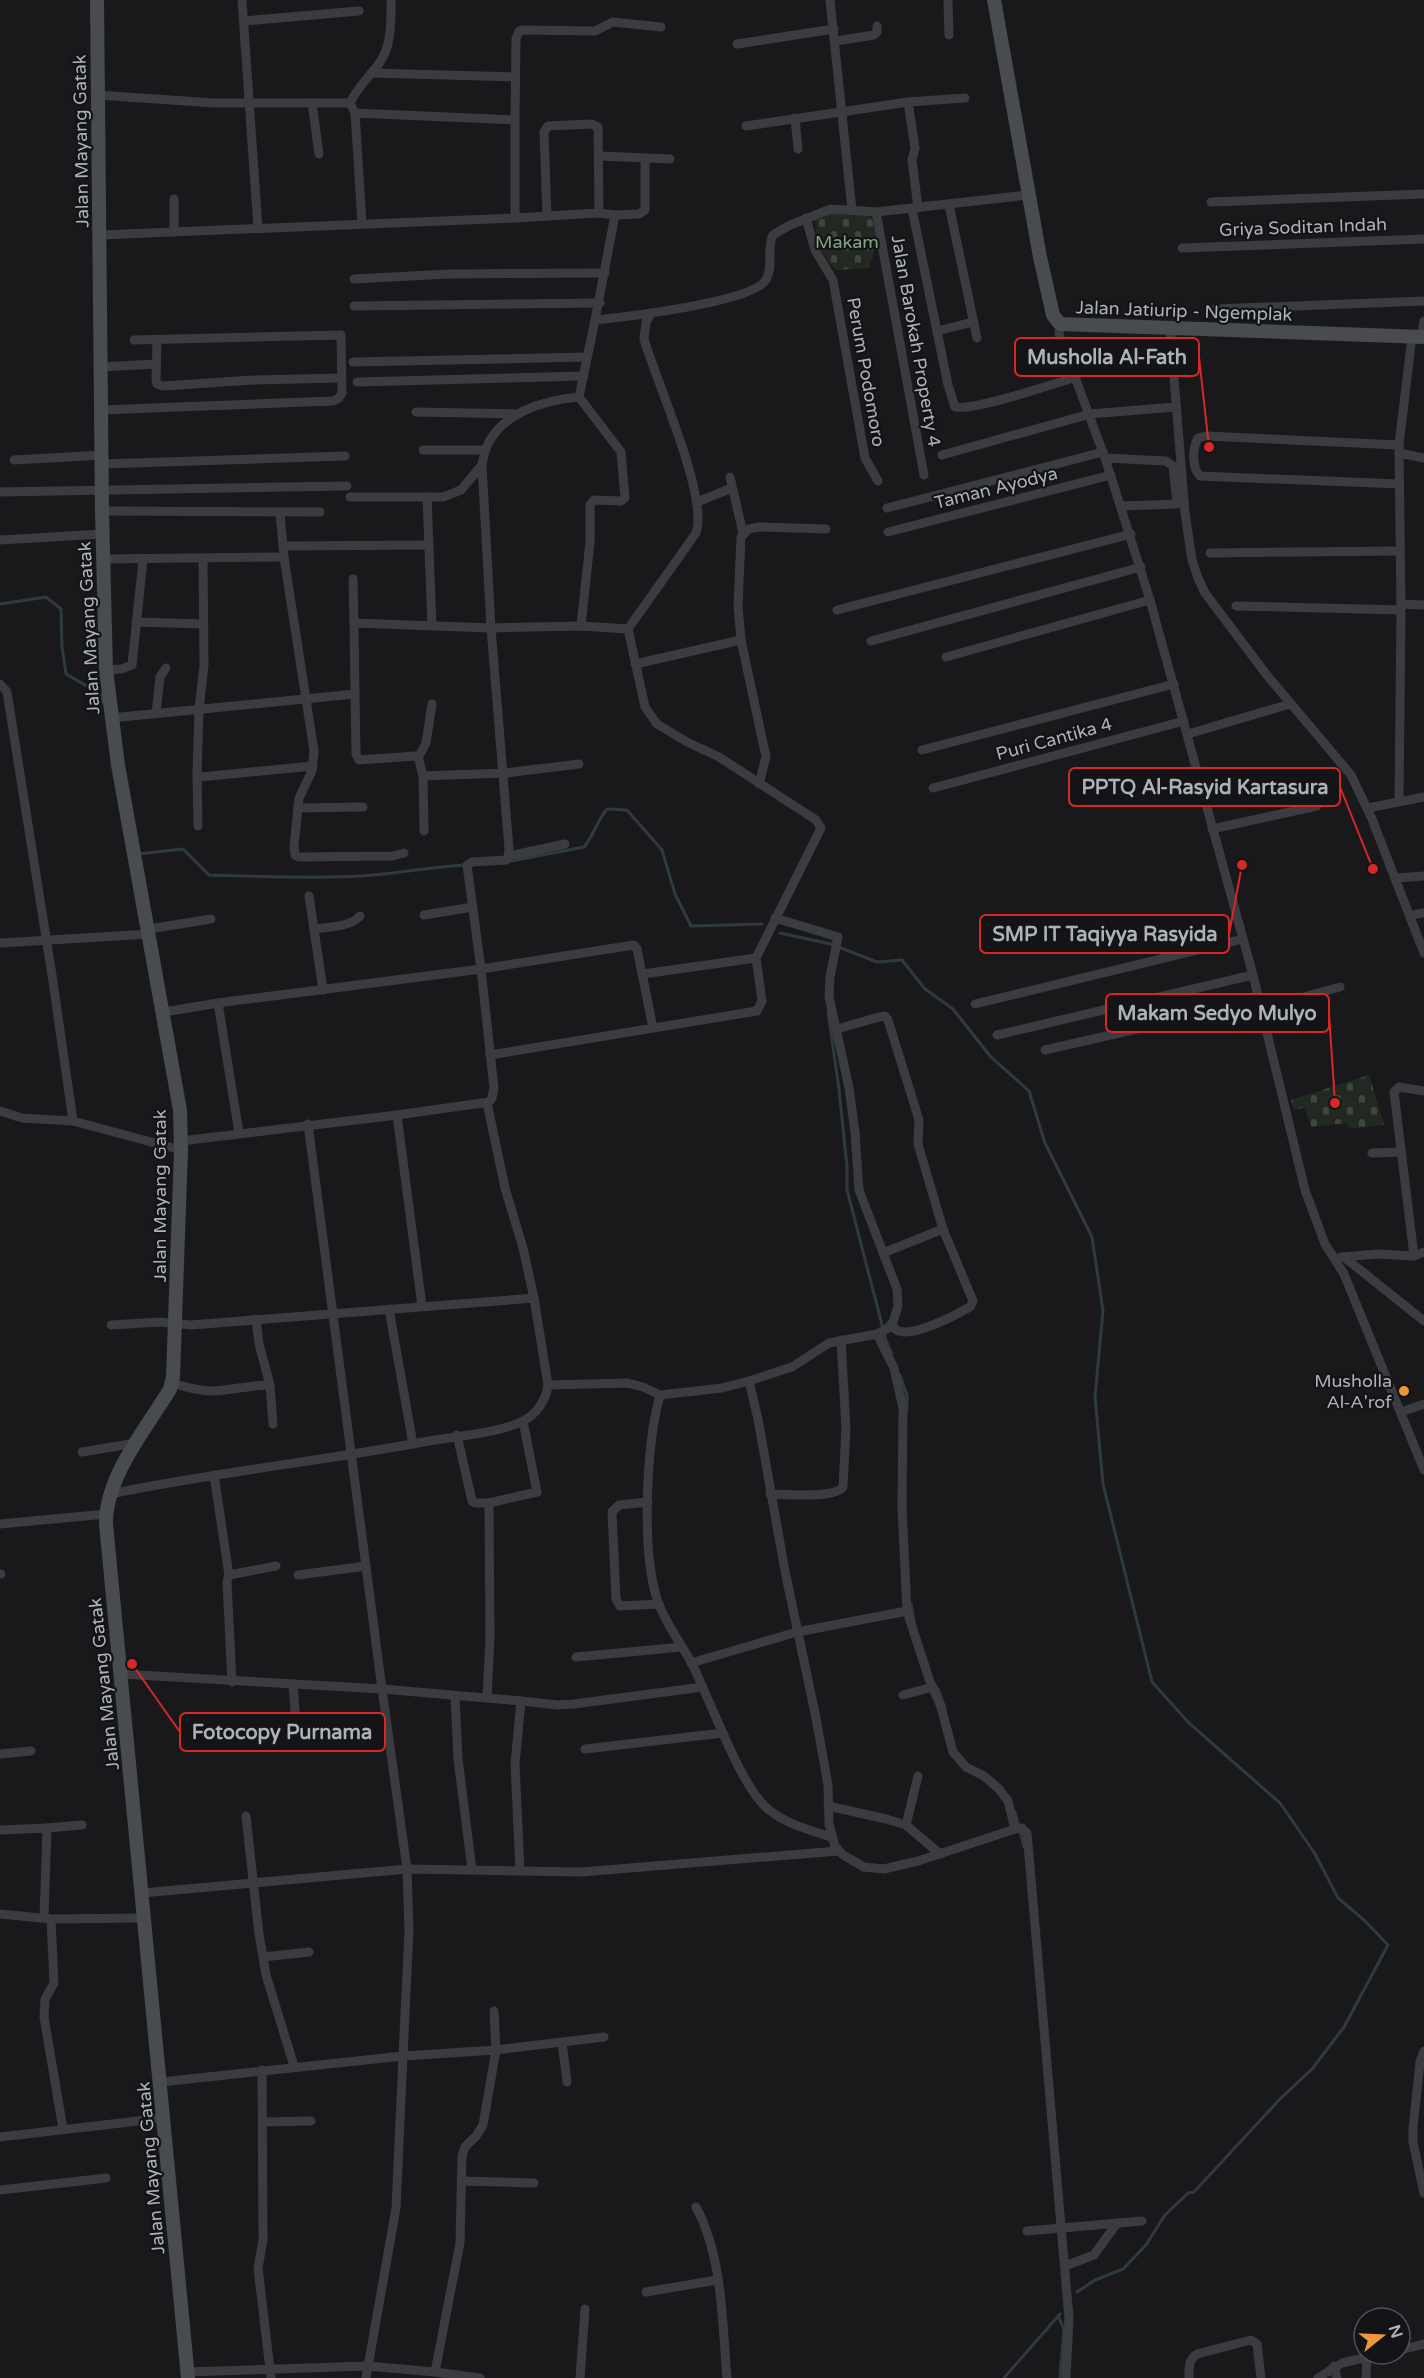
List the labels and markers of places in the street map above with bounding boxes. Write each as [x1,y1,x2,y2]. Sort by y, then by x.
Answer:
callout: Musholla Al-Fath [1015,338,1199,376]
callout: PPTQ Al-Rasyid Kartasura [1069,768,1340,806]
callout: SMP IT Taqiyya Rasyida [980,915,1229,953]
callout: Makam Sedyo Mulyo [1106,994,1329,1032]
place label: Musholla Al-A'rof [1314,1370,1392,1413]
marker: Musholla Al-A'rof [1397,1384,1411,1398]
callout: Fotocopy Purnama [180,1713,385,1751]

